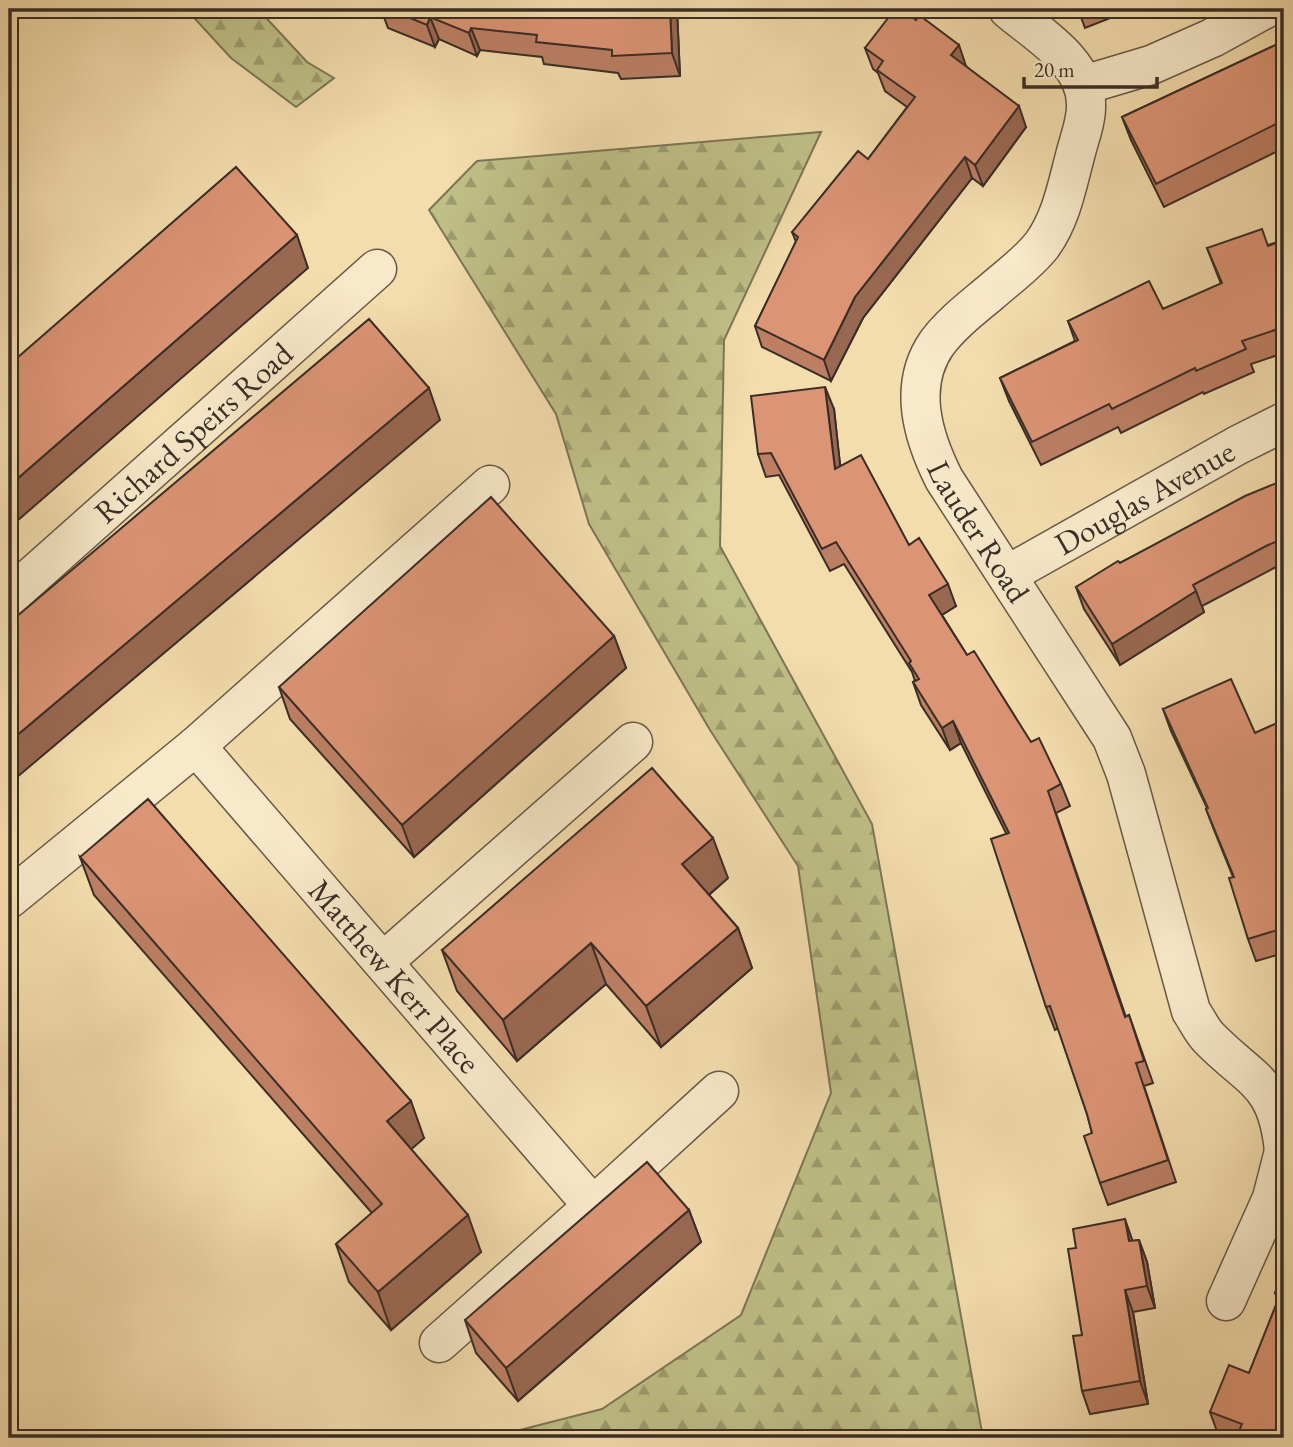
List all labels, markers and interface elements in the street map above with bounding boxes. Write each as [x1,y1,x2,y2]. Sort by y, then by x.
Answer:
scale bar [1024,46,1156,90]
text: 20 m [1034,56,1075,83]
street label: Richard Speirs Road [85,332,302,532]
street label: Douglas Avenue [1047,430,1242,565]
street label: Lauder Road [917,454,1040,611]
street label: Matthew Kerr Place [299,870,490,1082]

